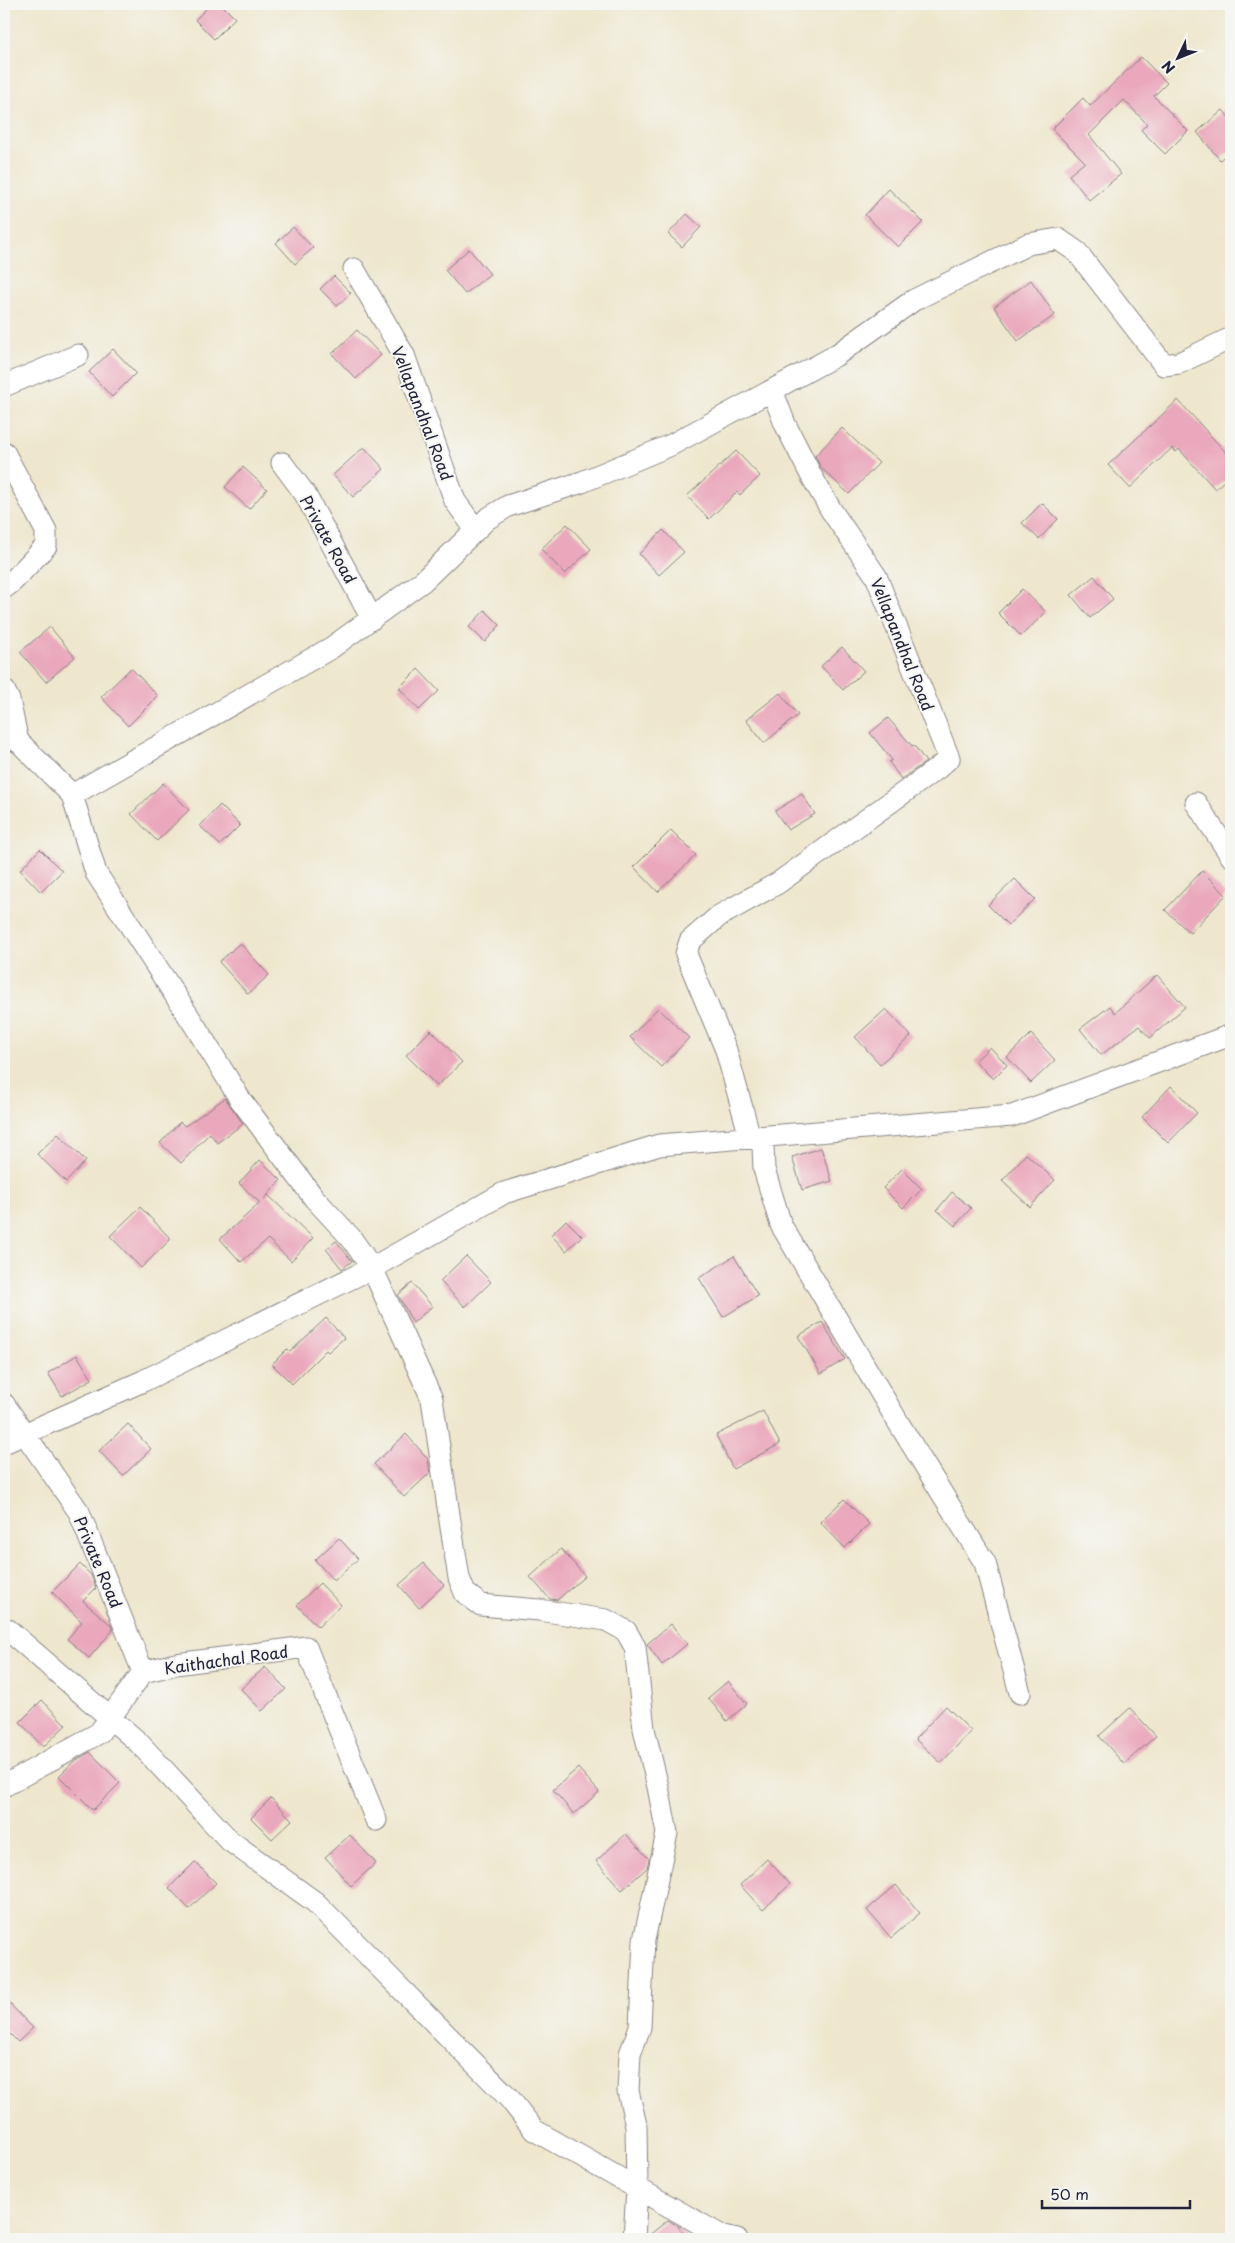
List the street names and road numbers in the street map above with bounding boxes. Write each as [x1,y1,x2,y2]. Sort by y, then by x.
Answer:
street label: Vellapandhal Road [386,343,460,484]
street label: Private Road [295,490,363,588]
street label: Vellapandhal Road [865,574,941,714]
street label: Private Road [69,1512,129,1612]
street label: Kaithachal Road [163,1638,290,1680]

